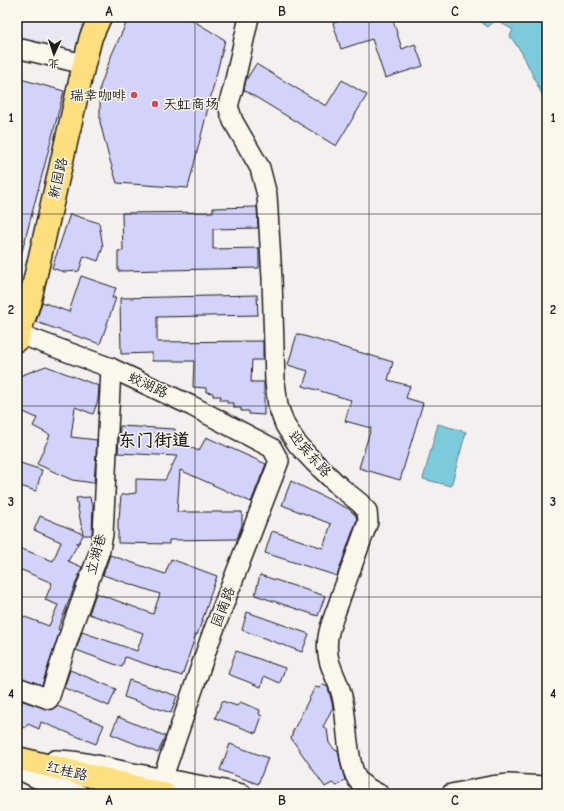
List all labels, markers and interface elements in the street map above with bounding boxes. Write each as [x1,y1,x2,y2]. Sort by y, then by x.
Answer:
text: A [105,4,113,19]
text: B [278,4,286,19]
text: C [451,4,459,19]
north arrow [34,34,74,74]
text: 北 [48,57,59,70]
place label: 瑞幸咖啡 [69,87,126,104]
marker: 瑞幸咖啡 [129,90,139,100]
place label: 天虹商场 [163,96,219,113]
marker: 天虹商场 [150,99,160,109]
text: 1 [8,110,14,125]
text: 1 [550,110,556,125]
street label: 新园路 [45,156,71,200]
text: 2 [8,302,14,317]
text: 2 [550,302,556,317]
street label: 蛟湖路 [125,368,171,402]
street label: 迎宾东路 [285,427,335,481]
district label: 东门街道 [118,430,190,451]
text: 3 [8,494,14,509]
text: 3 [550,494,556,509]
street label: 立湖巷 [82,531,110,576]
street label: 园南路 [208,584,238,630]
text: 4 [8,686,14,701]
text: 4 [550,686,556,701]
street label: 红桂路 [45,758,89,784]
text: A [105,793,113,808]
text: B [278,793,286,808]
text: C [451,793,459,808]

